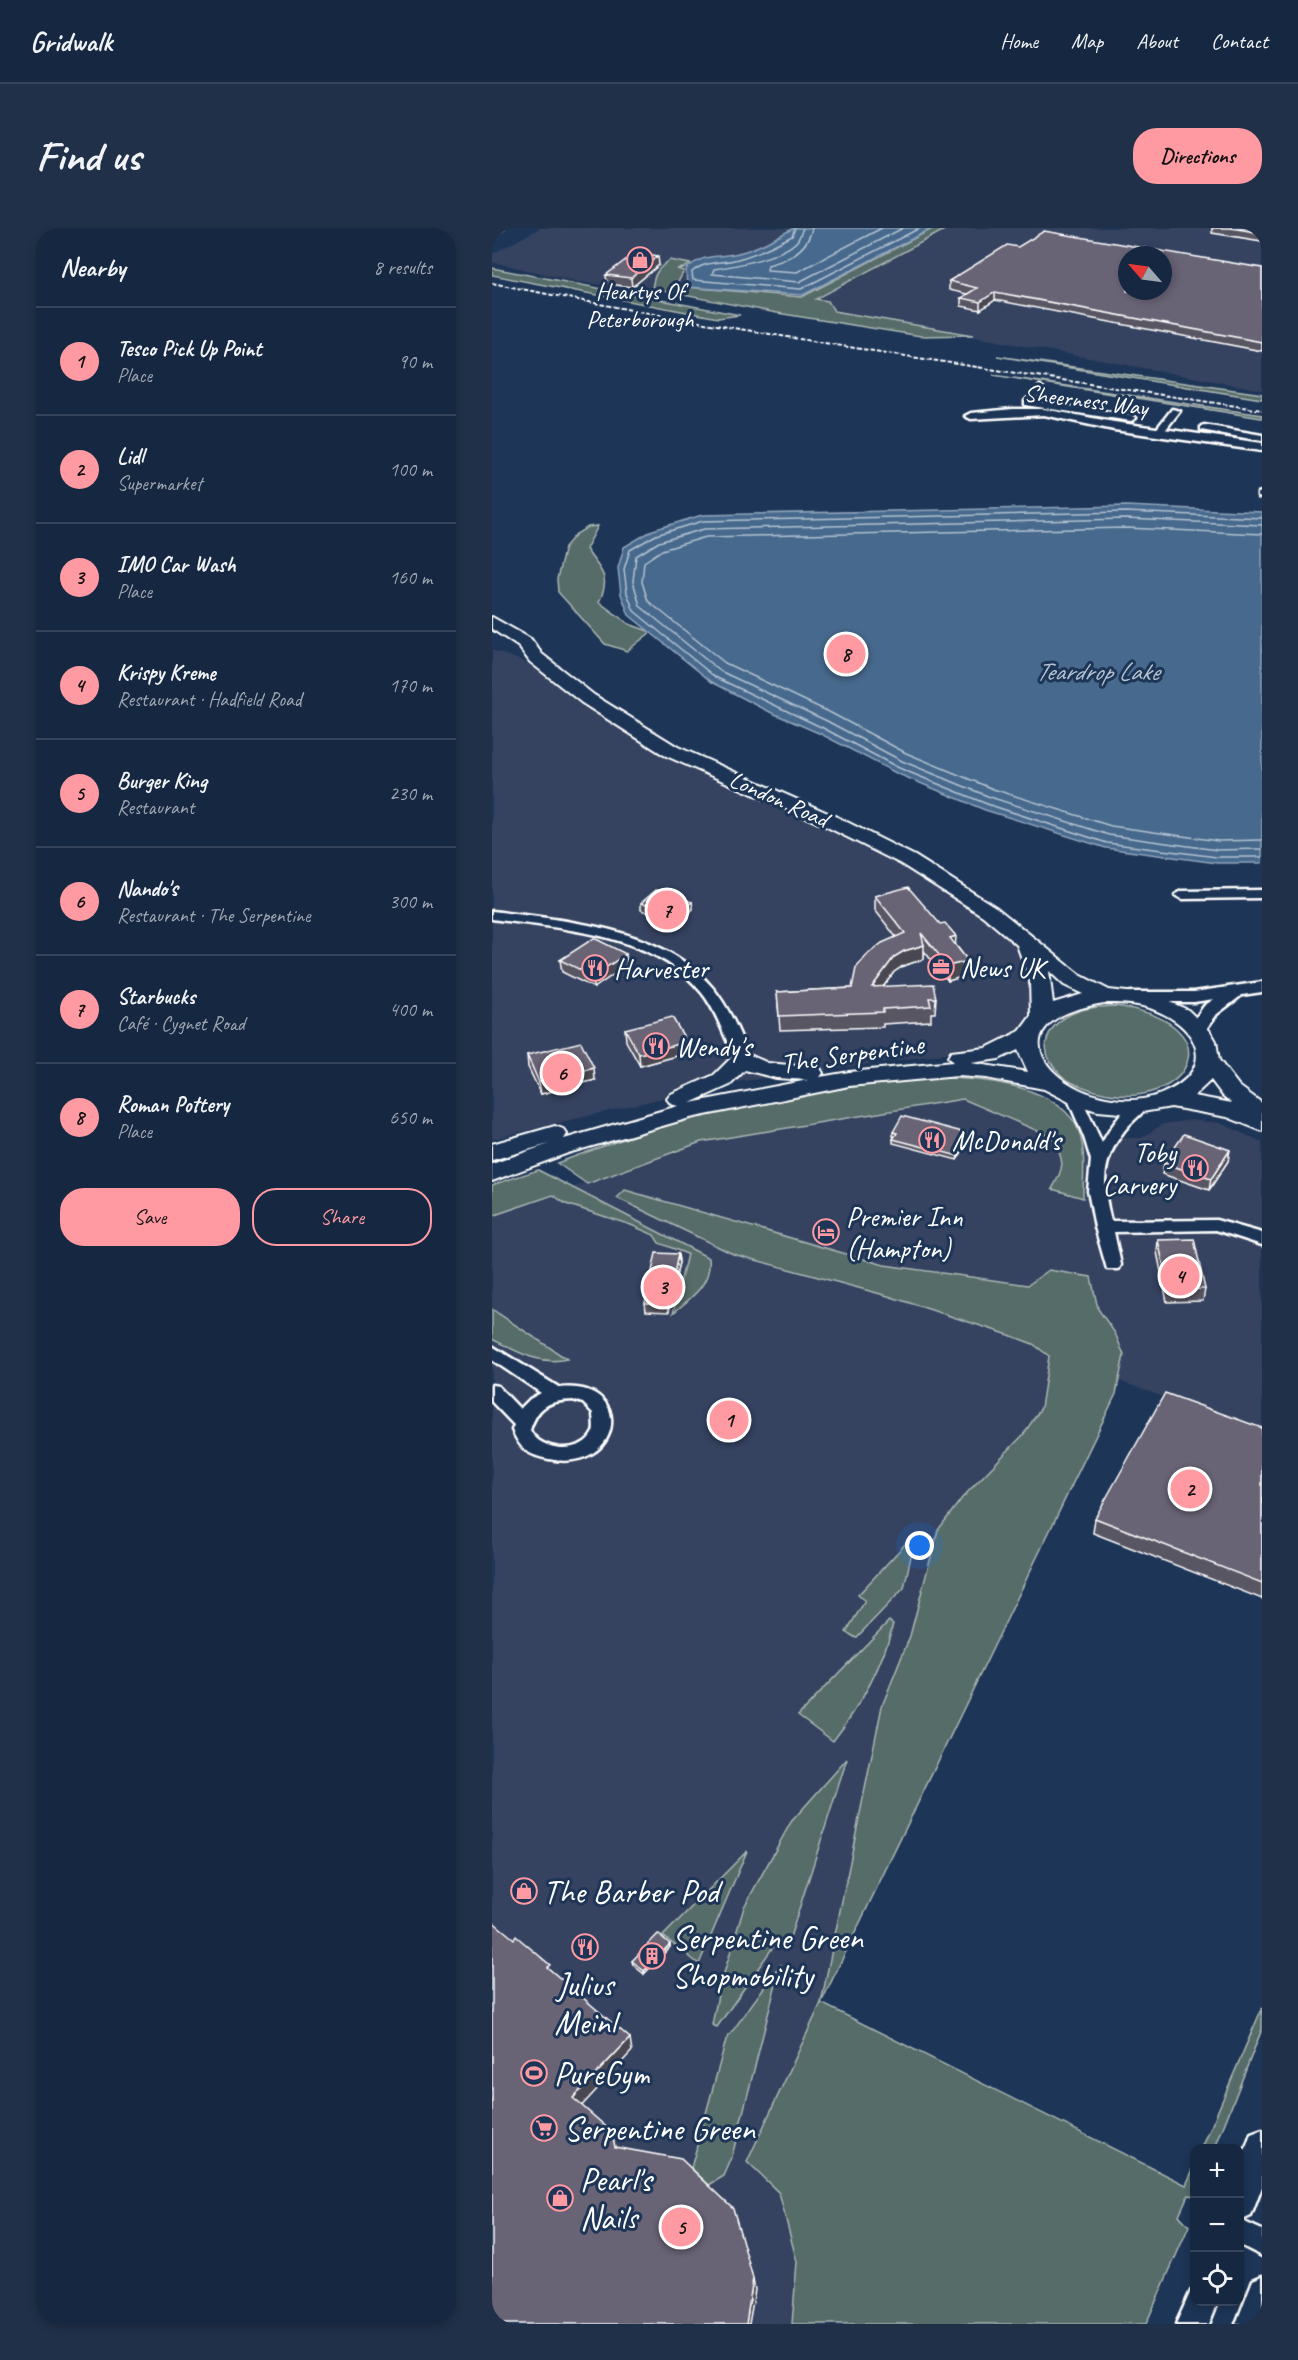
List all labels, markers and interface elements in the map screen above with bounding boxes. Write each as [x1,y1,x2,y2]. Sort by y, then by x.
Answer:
text: Gridwalk [30,24,112,59]
text: Home [1000,28,1038,54]
text: Map [1071,28,1103,54]
text: About [1136,28,1178,54]
text: Contact [1211,28,1268,54]
button: Directions [1133,128,1262,184]
text: Find us [36,130,141,183]
shop icon: Heartys Of Peterborough [625,245,655,275]
north arrow [1118,246,1172,300]
text: Nearby [60,251,125,284]
text: 8 results [373,255,432,280]
place label: Heartys Of Peterborough [586,276,695,334]
text: Tesco Pick Up Point [117,335,262,363]
text: 1 [75,349,84,374]
text: 90 m [398,349,432,374]
text: Place [117,363,152,388]
street label: Sheerness Way [1023,378,1151,423]
text: Lidl [117,443,144,471]
text: 2 [75,457,84,482]
text: 100 m [389,457,432,482]
text: Supermarket [117,471,202,496]
text: IMO Car Wash [117,551,236,579]
text: 3 [75,565,84,590]
text: 160 m [389,565,432,590]
text: Place [117,579,152,604]
pin: 8 [826,632,866,676]
water label: Teardrop Lake [1035,655,1162,688]
text: Krispy Kreme [117,659,216,687]
text: 4 [75,673,84,698]
text: 170 m [389,673,432,698]
text: Restaurant · Hadfield Road [117,687,302,712]
street label: London Road [725,764,836,836]
text: Burger King [117,767,207,795]
text: 5 [75,781,84,806]
text: 230 m [389,781,432,806]
text: Restaurant [117,795,194,820]
text: Nando's [117,875,178,903]
pin: 7 [648,888,687,932]
text: 6 [75,889,84,914]
text: 300 m [389,889,432,914]
text: Restaurant · The Serpentine [117,903,310,928]
place label: News UK [960,950,1049,985]
place label: Harvester [614,951,710,986]
office icon: News UK [926,952,956,982]
restaurant icon: Harvester [580,953,610,983]
text: Starbucks [117,983,195,1011]
text: 7 [75,997,84,1022]
text: 400 m [389,997,432,1022]
text: Café · Cygnet Road [117,1011,245,1036]
street label: The Serpentine [779,1026,927,1081]
place label: Wendy's [676,1029,754,1064]
restaurant icon: Wendy's [641,1031,671,1061]
pin: 6 [542,1050,582,1096]
text: Roman Pottery [117,1091,229,1119]
text: 8 [75,1105,84,1130]
text: 650 m [389,1105,432,1130]
text: Place [117,1119,152,1144]
place label: McDonald's [952,1123,1063,1158]
restaurant icon: McDonald's [917,1125,947,1155]
place label: Toby Carvery [1102,1135,1178,1202]
restaurant icon: Toby Carvery [1180,1153,1210,1183]
button: Save [60,1188,240,1246]
button: Share [252,1188,432,1246]
place label: Premier Inn (Hampton) [846,1199,963,1266]
hotel icon: Premier Inn (Hampton) [811,1217,841,1247]
pin: 4 [1160,1254,1200,1298]
pin: 3 [644,1264,682,1310]
pin: 1 [710,1398,748,1442]
pin: 2 [1170,1466,1210,1512]
your location [905,1531,934,1560]
place label: The Barber Pod [543,1871,724,1913]
shop icon: The Barber Pod [509,1876,539,1906]
place label: Serpentine Green Shopmobility [672,1917,864,1997]
restaurant icon: Julius Meinl [570,1932,600,1962]
building icon: Serpentine Green Shopmobility [637,1941,667,1971]
place label: Julius Meinl [554,1964,621,2044]
place label: PureGym [554,2053,651,2095]
sports icon: PureGym [519,2058,549,2088]
place label: Serpentine Green [564,2108,756,2150]
supermarket icon: Serpentine Green [529,2113,559,2143]
map controls [1190,2144,1244,2306]
button: + [1190,2144,1244,2198]
place label: Pearl's Nails [580,2159,654,2239]
shop icon: Pearl's Nails [545,2183,575,2213]
button: − [1190,2198,1244,2252]
pin: 5 [662,2204,700,2250]
button: locate [1190,2252,1244,2306]

